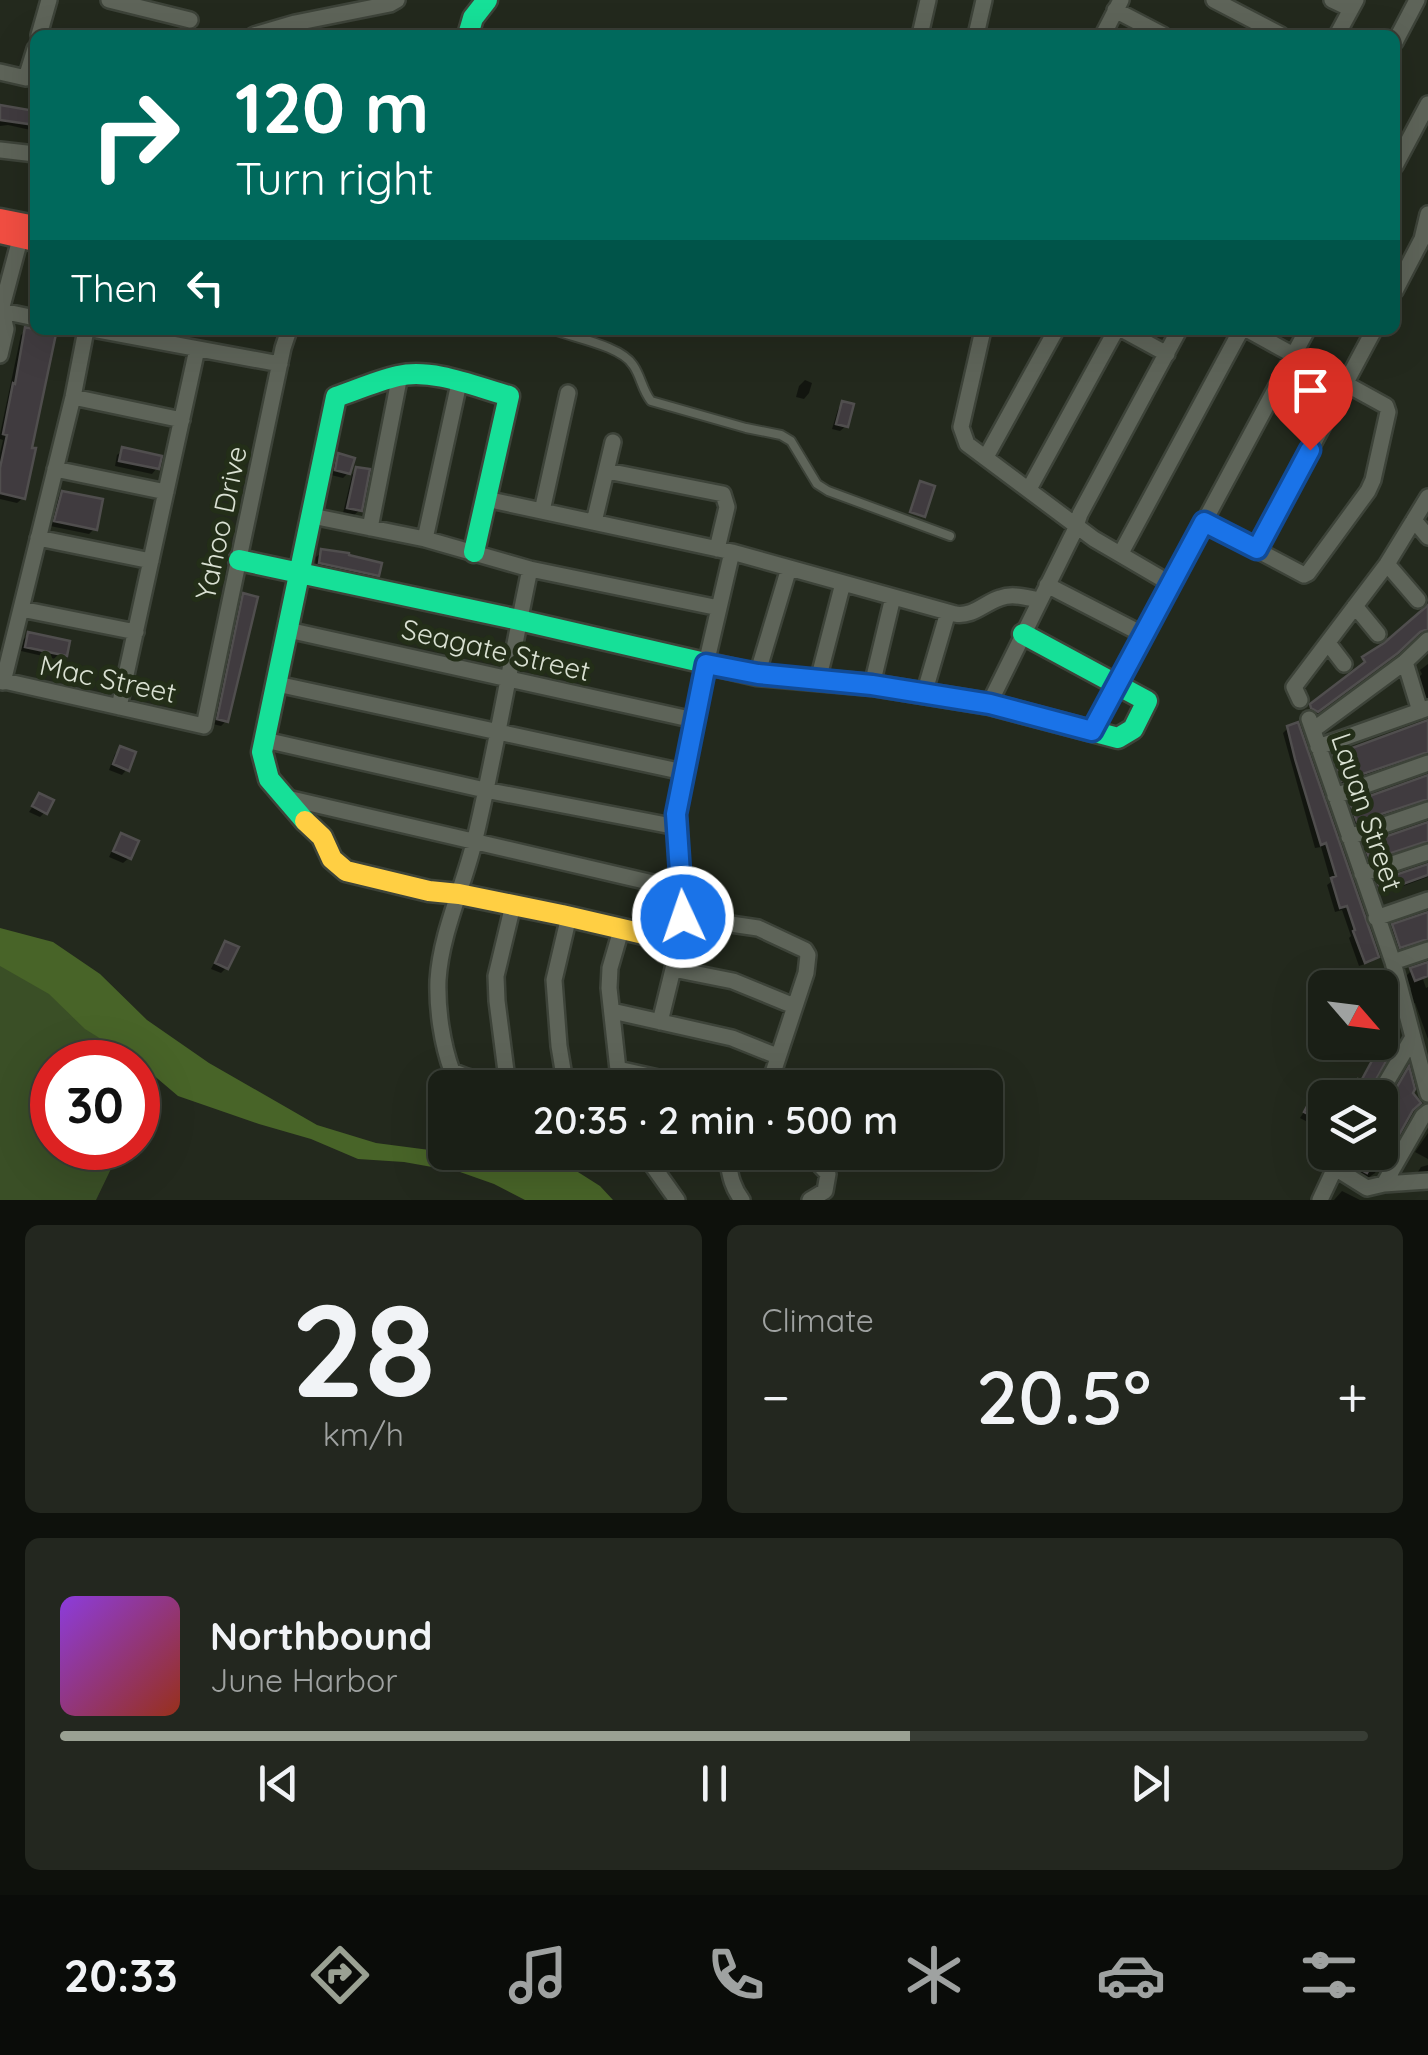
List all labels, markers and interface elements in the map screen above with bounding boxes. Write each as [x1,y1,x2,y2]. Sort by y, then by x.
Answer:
text: 120 m [235,63,429,151]
icon: right [70,70,200,200]
text: Turn right [235,150,434,206]
icon: left [178,260,233,315]
text: Then [70,264,158,312]
pin [1268,348,1353,451]
icon: arrive [1283,363,1338,418]
street label: Yahoo Drive [187,443,254,603]
street label: Seagate Street [398,611,594,688]
street label: Mac Street [37,647,180,710]
street label: Lauan Street [1324,728,1411,895]
position arrow [631,865,735,969]
north arrow [1308,970,1398,1060]
map controls [1308,970,1398,1170]
speed limit sign: 30 [30,1040,160,1170]
button: layers [1308,1080,1398,1170]
text: 20:35 · 2 min · 500 m [533,1096,898,1144]
text: 28 [291,1267,436,1430]
text: Climate [762,1300,874,1340]
text: 20.5° [976,1349,1151,1443]
text: − [762,1362,790,1431]
text: + [1337,1362,1368,1431]
text: km/h [323,1414,404,1454]
text: Northbound [210,1612,432,1660]
text: June Harbor [210,1660,398,1700]
icon: previous [251,1756,306,1811]
icon: pause [687,1756,742,1811]
icon: next [1123,1756,1178,1811]
icon: directions [305,1940,375,2010]
icon: music [503,1940,573,2010]
icon: phone [701,1940,771,2010]
icon: climate [899,1940,969,2010]
icon: car [1096,1940,1166,2010]
icon: filters [1294,1940,1364,2010]
text: 20:33 [64,1947,178,2003]

